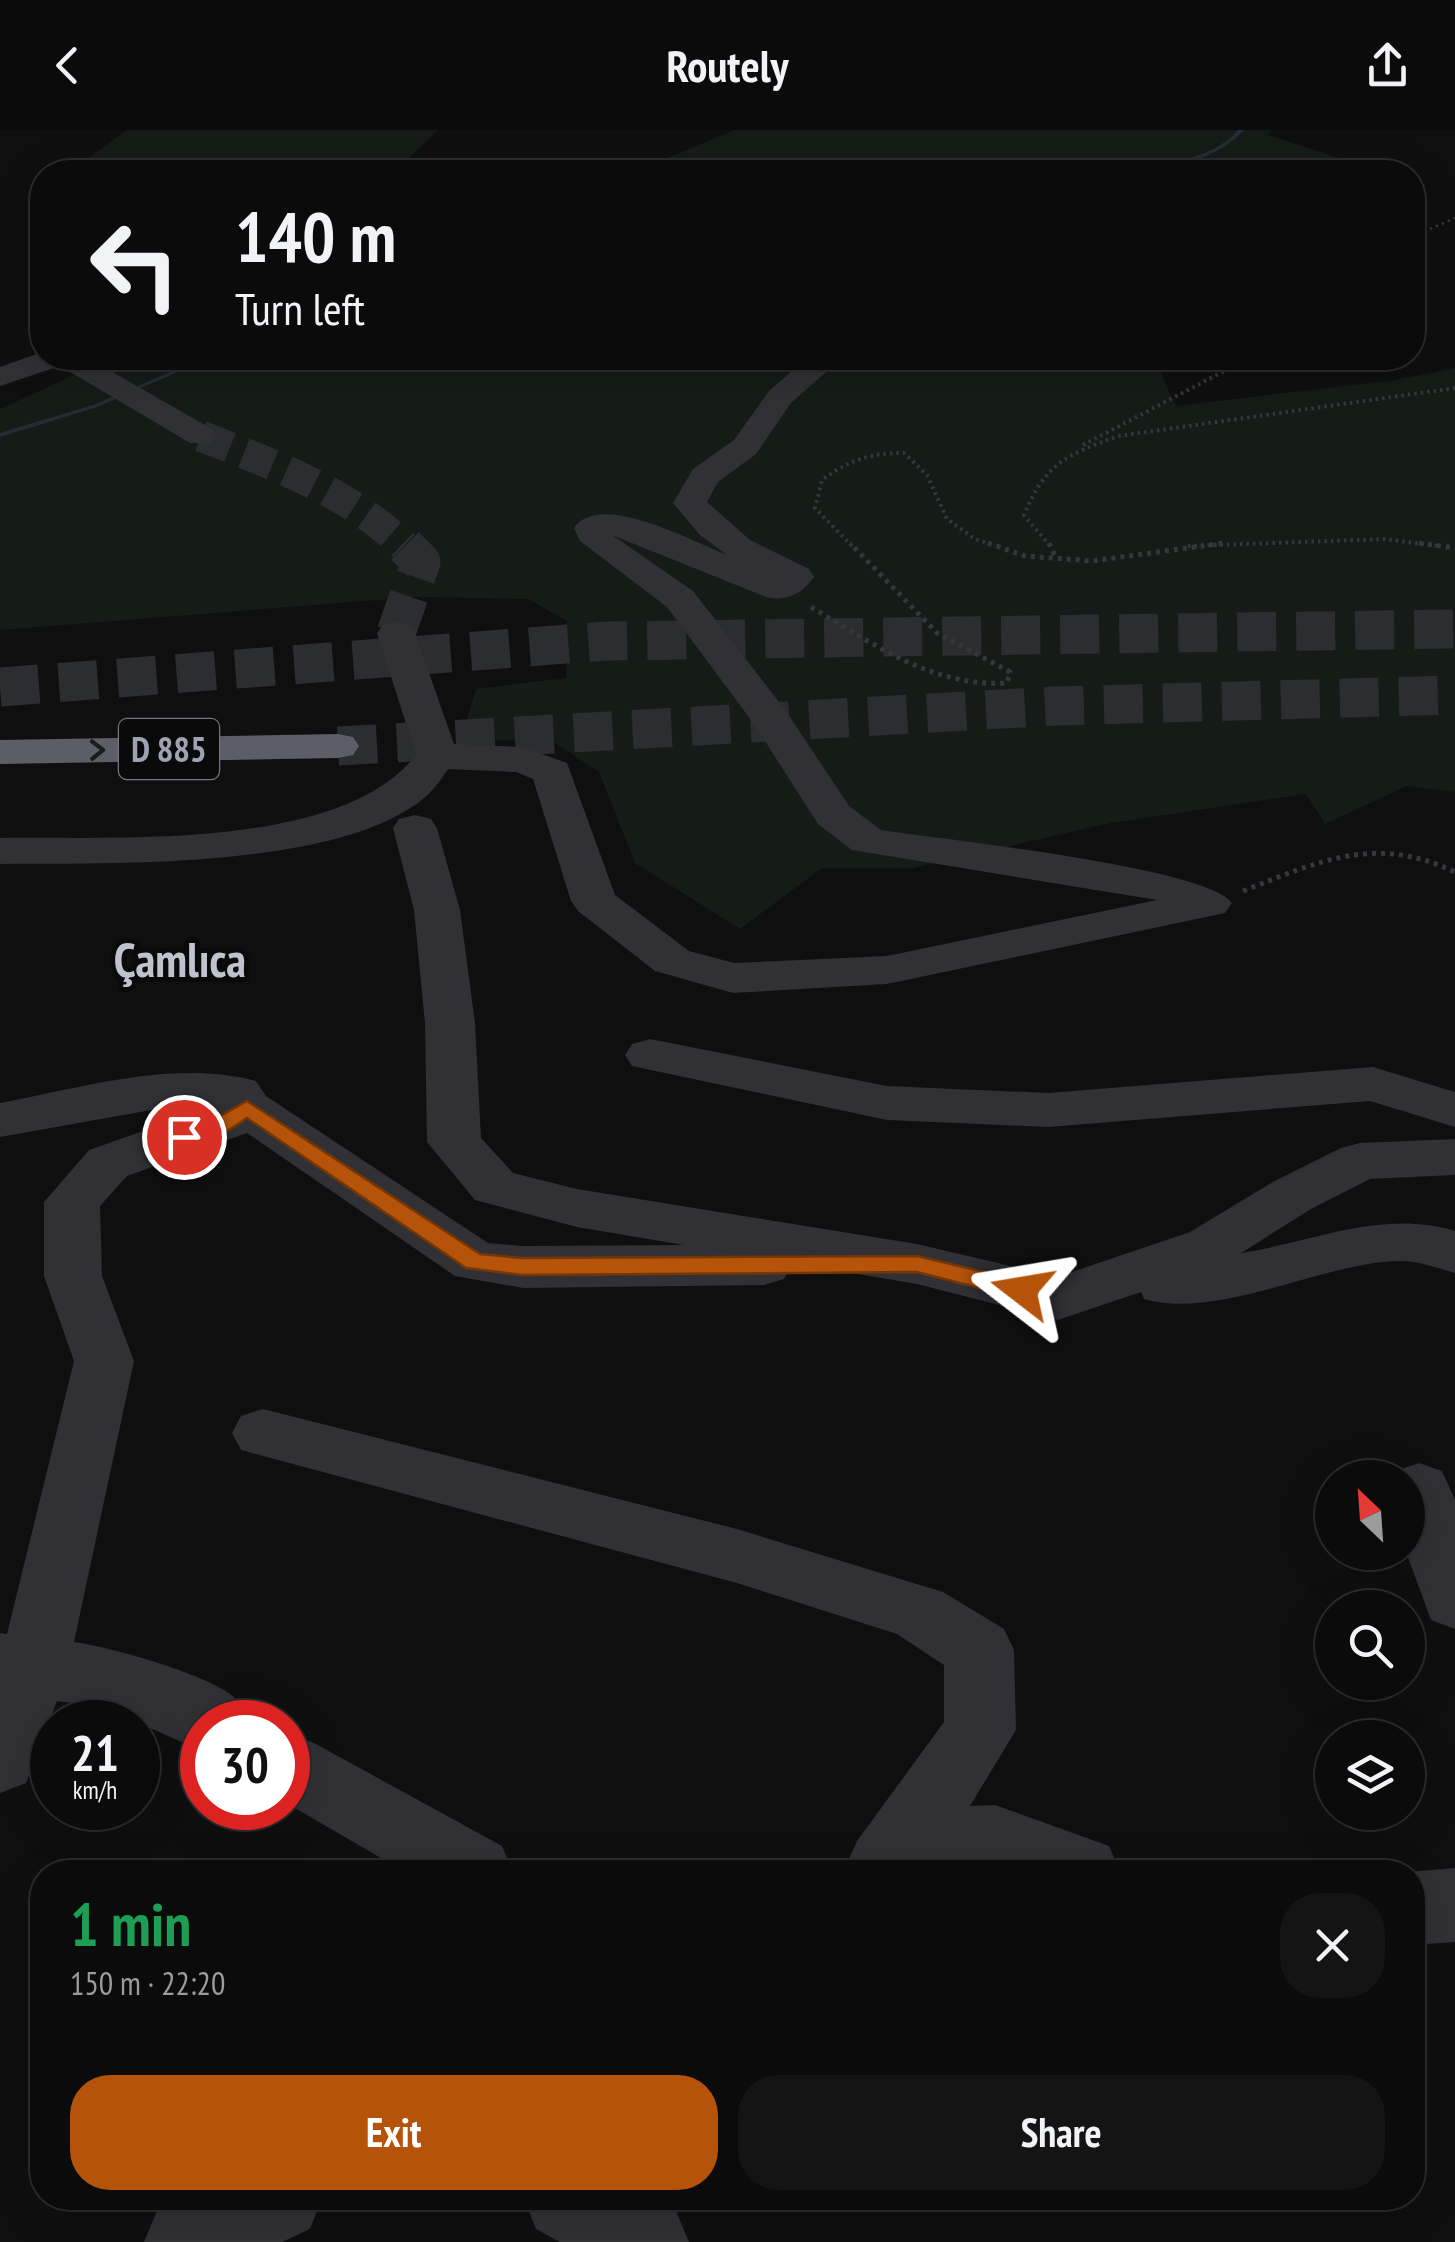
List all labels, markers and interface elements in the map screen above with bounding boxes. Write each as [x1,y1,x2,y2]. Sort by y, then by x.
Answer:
text: Routely [666,36,789,94]
icon: back [40,38,95,93]
icon: share [1360,38,1415,93]
text: 140 m [235,191,396,281]
icon: left [70,200,200,330]
text: Turn left [235,279,365,337]
road number: D 885 [119,719,219,779]
one-way arrow [90,740,106,761]
district label: Çamlıca [114,928,246,990]
pin [142,1095,227,1180]
icon: arrive [157,1110,212,1165]
position arrow [970,1238,1074,1342]
north arrow [1315,1460,1425,1570]
map controls [1315,1460,1425,1830]
button: search [1315,1590,1425,1700]
speed limit sign: 30 [180,1700,310,1830]
text: 21 [71,1720,119,1785]
button: layers [1315,1720,1425,1830]
text: km/h [73,1774,117,1806]
text: 1 min [70,1885,191,1963]
button: close [1280,1893,1385,1998]
text: 150 m · 22:20 [70,1962,225,2004]
button: Exit [70,2075,718,2190]
button: Share [738,2075,1385,2190]

